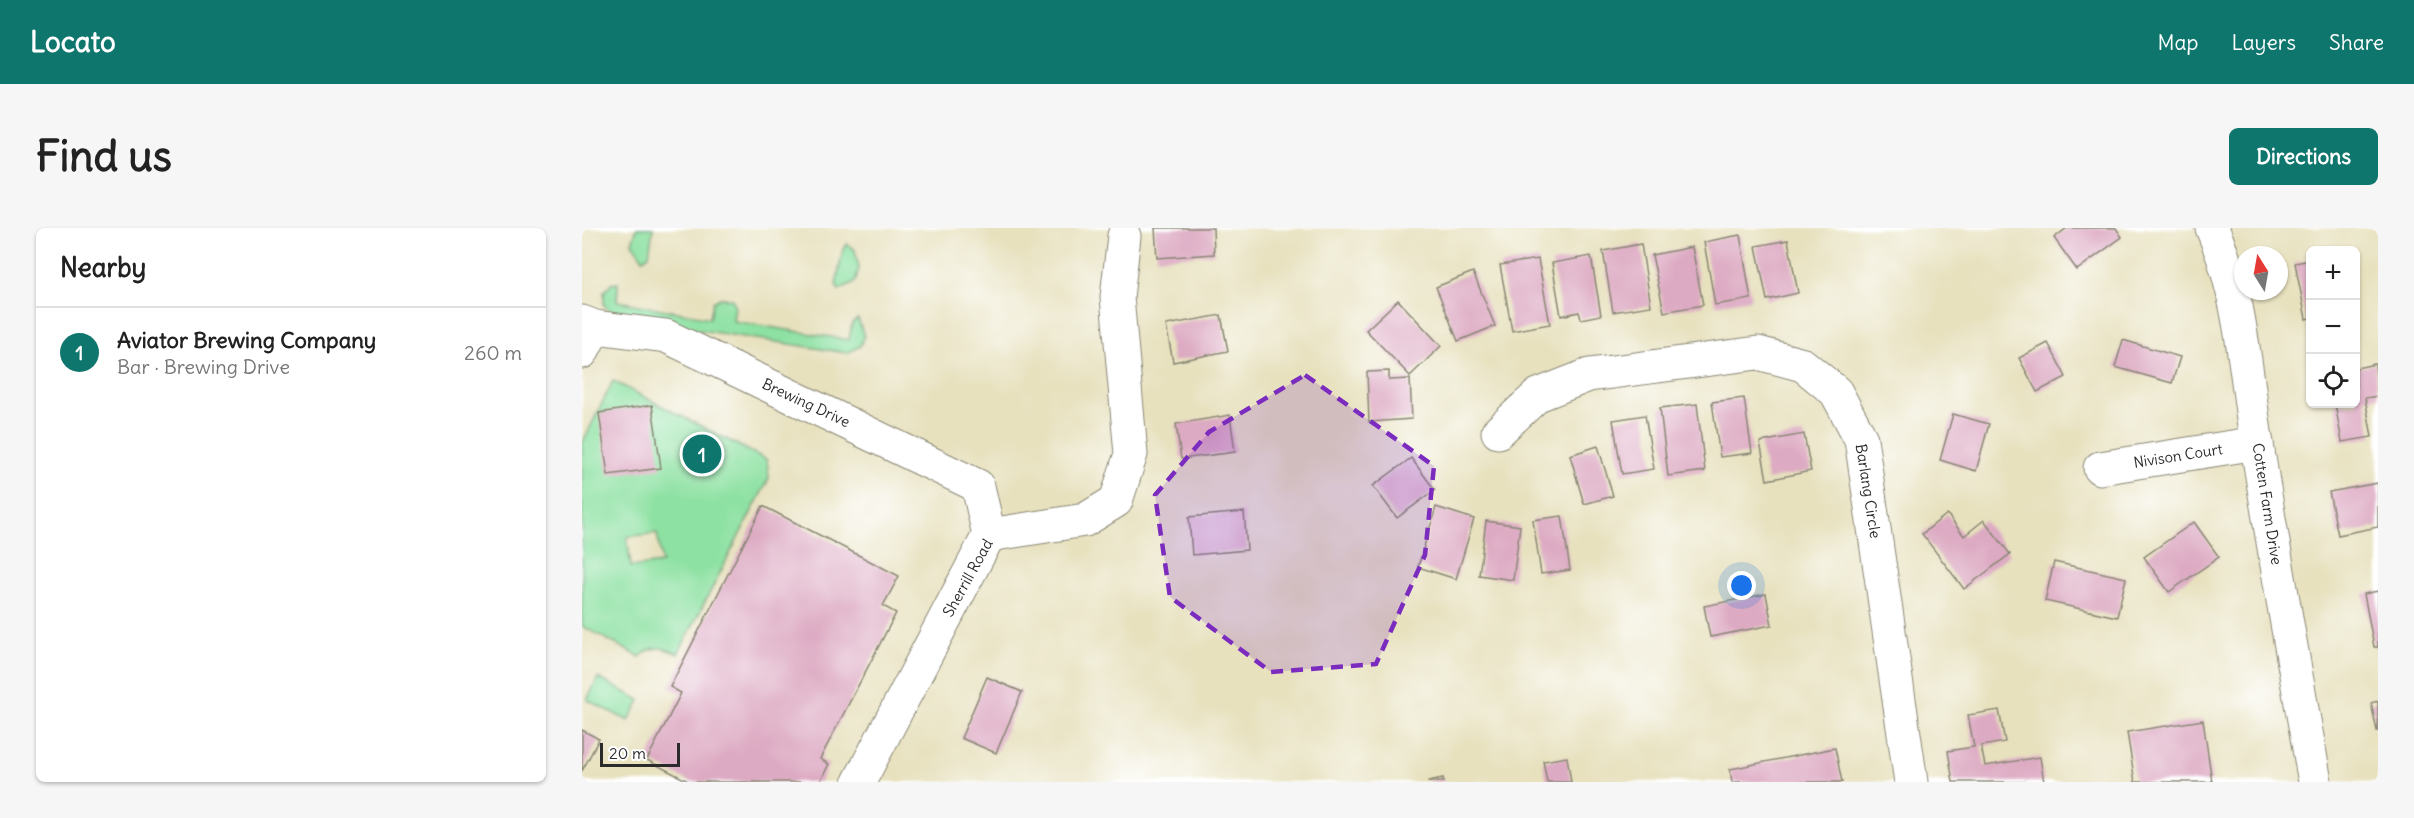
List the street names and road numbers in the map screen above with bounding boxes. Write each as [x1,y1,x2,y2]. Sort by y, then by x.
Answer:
street label: Brewing Drive [759,374,853,431]
street label: Nivison Court [2132,439,2224,472]
street label: Barlang Circle [1852,442,1885,540]
street label: Cotten Farm Drive [2248,442,2286,566]
street label: Sherrill Road [938,535,997,620]

